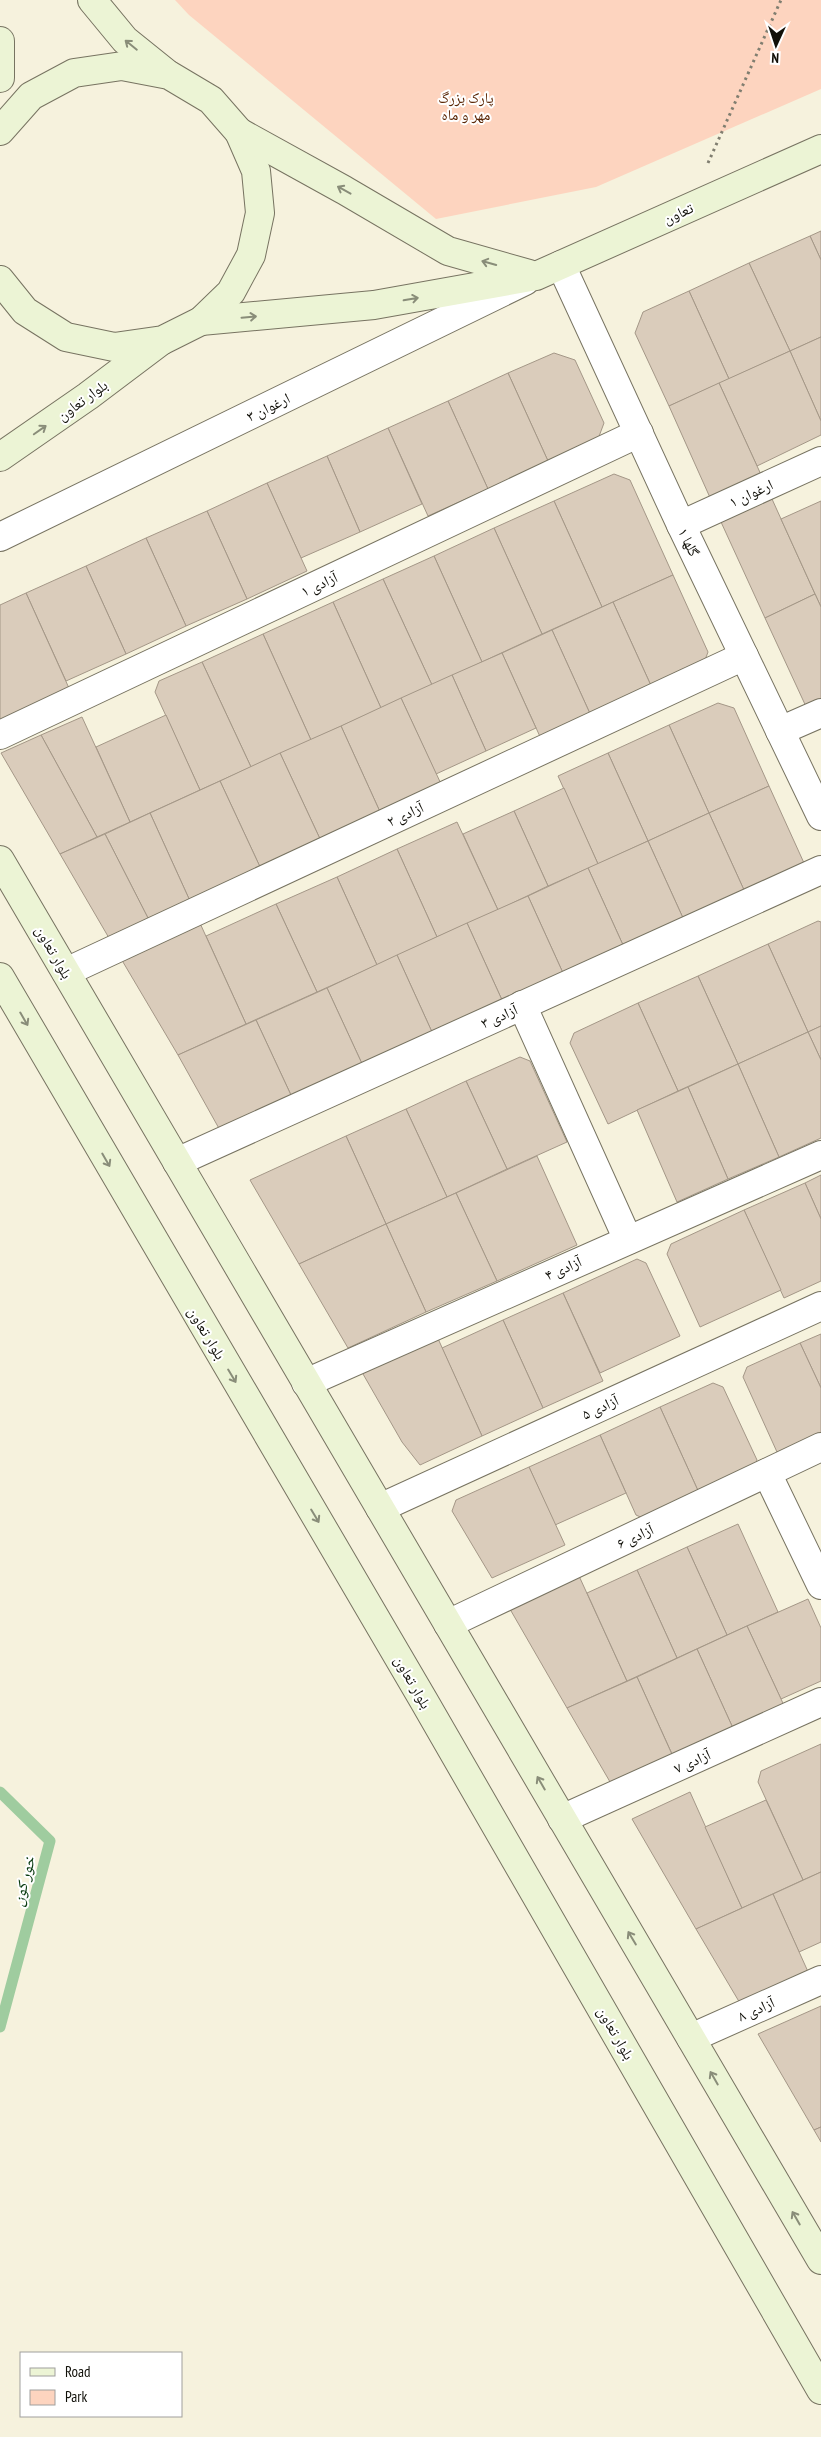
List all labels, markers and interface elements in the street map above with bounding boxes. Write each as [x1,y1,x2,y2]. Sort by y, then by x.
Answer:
north arrow [751,20,801,70]
one-way arrow [125,39,138,50]
text: N [771,49,780,67]
park label: پارک بزرگ مهر و ماه [438,88,494,124]
one-way arrow [338,185,352,195]
street label: تعاون [660,198,697,229]
one-way arrow [481,257,497,267]
one-way arrow [402,293,418,303]
one-way arrow [241,312,257,321]
street label: بلوار تعاون [53,375,112,426]
street label: ارغوان ۳ [243,388,293,427]
one-way arrow [33,424,47,435]
street label: ارغوان ۱ [726,475,776,512]
street label: گلها ۱ [674,525,704,560]
street label: آزادی ۱ [298,567,342,602]
street label: آزادی ۲ [384,797,428,832]
street label: بلوار تعاون [30,922,77,983]
street label: آزادی ۳ [478,999,522,1033]
one-way arrow [20,1012,30,1026]
one-way arrow [101,1152,111,1166]
street label: آزادی ۴ [542,1251,586,1285]
street label: بلوار تعاون [183,1303,230,1363]
one-way arrow [228,1368,238,1382]
street label: آزادی ۵ [579,1390,623,1425]
one-way arrow [310,1508,320,1522]
street label: آزادی ۶ [614,1519,658,1554]
street label: بلوار تعاون [389,1652,436,1713]
street label: آزادی ۷ [671,1744,715,1778]
one-way arrow [535,1776,545,1790]
water label: خور کون [7,1853,40,1908]
one-way arrow [627,1930,637,1945]
street label: آزادی ۸ [735,1992,779,2026]
street label: بلوار تعاون [592,2003,639,2064]
one-way arrow [709,2071,719,2085]
one-way arrow [791,2212,801,2226]
legend [20,2352,182,2417]
text: Road [65,2362,91,2381]
text: Park [65,2387,87,2406]

